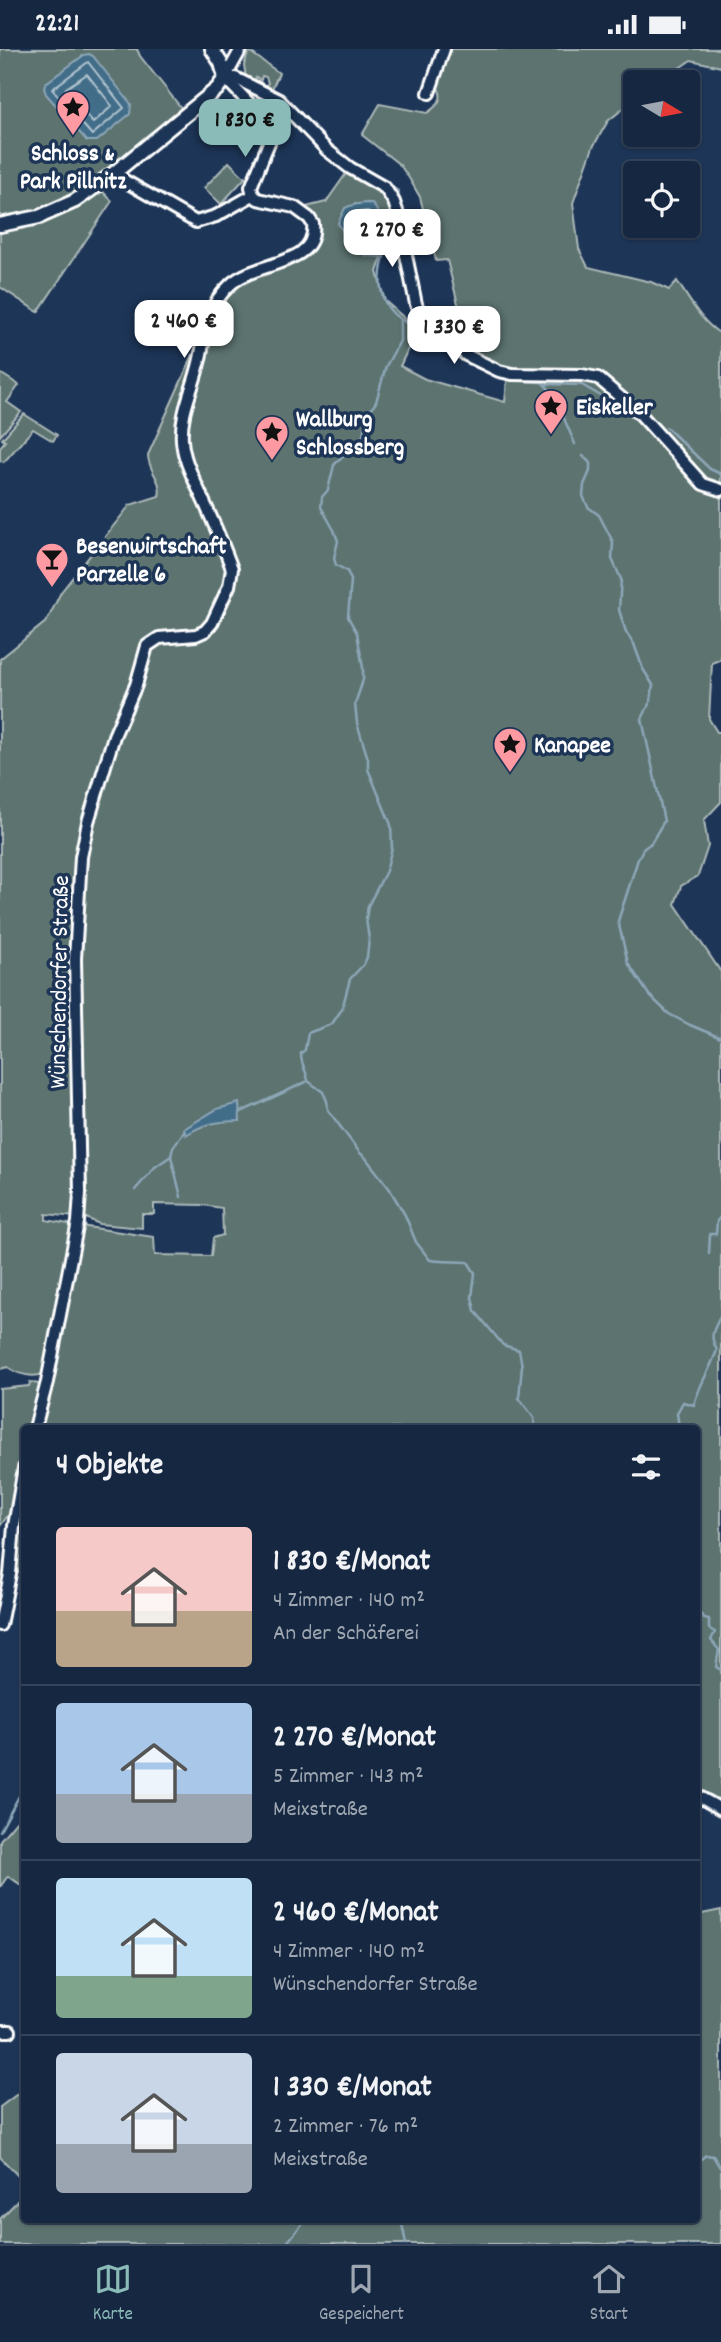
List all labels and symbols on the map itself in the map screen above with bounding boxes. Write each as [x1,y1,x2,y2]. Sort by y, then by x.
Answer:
north arrow [623,70,700,147]
place icon: Schloss & Park Pillnitz [54,88,92,137]
pin: 1 830 € [180,99,310,159]
place label: Schloss & Park Pillnitz [20,138,127,200]
pin: 2 270 € [327,209,457,269]
pin: 2 460 € [119,301,249,360]
pin: 1 330 € [389,307,519,366]
place icon: Eiskeller [532,387,570,436]
place label: Eiskeller [576,392,654,426]
place label: Wallburg Schlossberg [296,404,404,466]
place icon: Wallburg Schlossberg [253,413,291,462]
place label: Besenwirtschaft Parzelle 6 [76,531,227,593]
bar icon: Besenwirtschaft Parzelle 6 [33,540,71,589]
place icon: Kanapee [491,725,529,774]
place label: Kanapee [534,730,611,764]
street label: Wünschendorfer Straße [42,875,80,1089]

